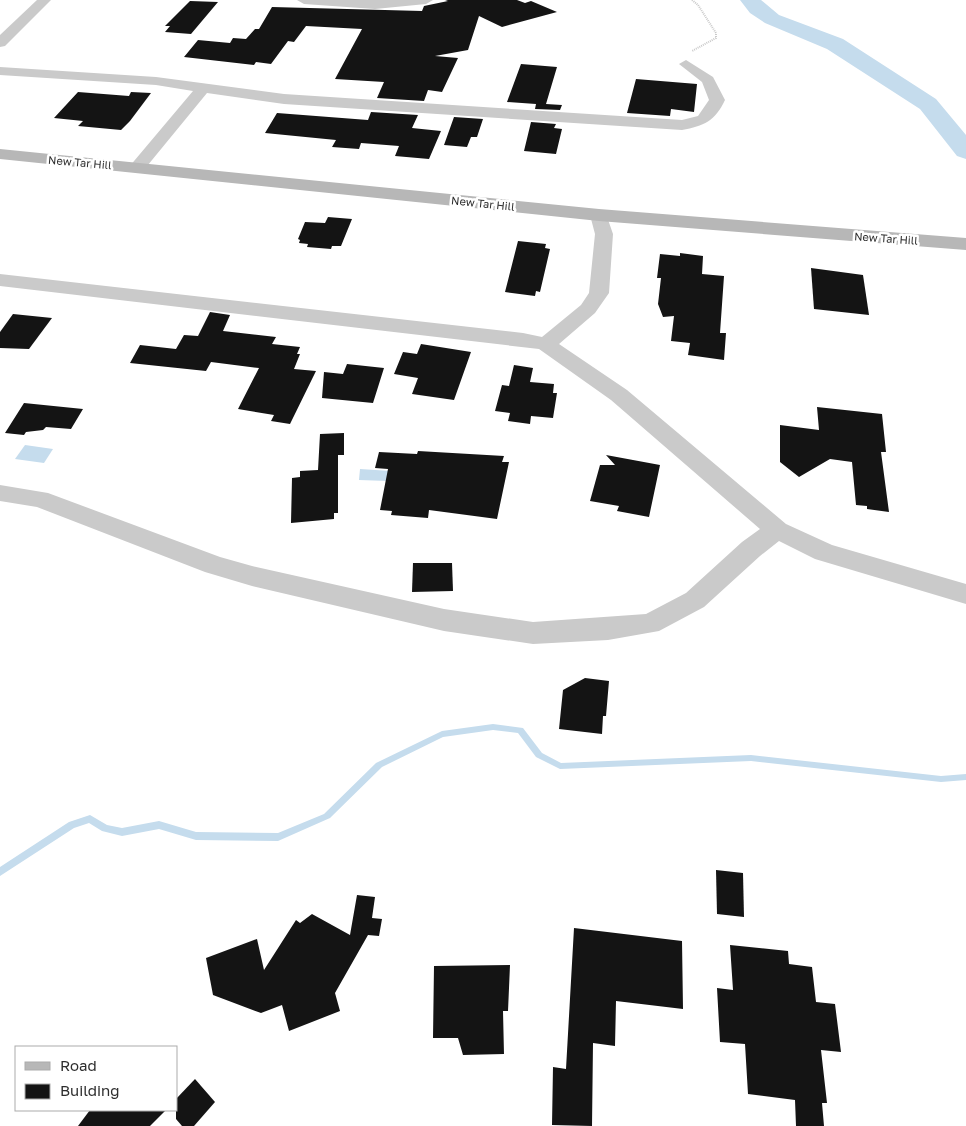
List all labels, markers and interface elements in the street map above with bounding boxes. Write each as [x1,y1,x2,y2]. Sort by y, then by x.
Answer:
street label: New Tar Hill [48,153,113,171]
street label: New Tar Hill [451,193,516,213]
street label: New Tar Hill [854,229,919,247]
legend [15,1046,178,1111]
text: Road [60,1056,97,1074]
text: Building [60,1081,120,1099]

